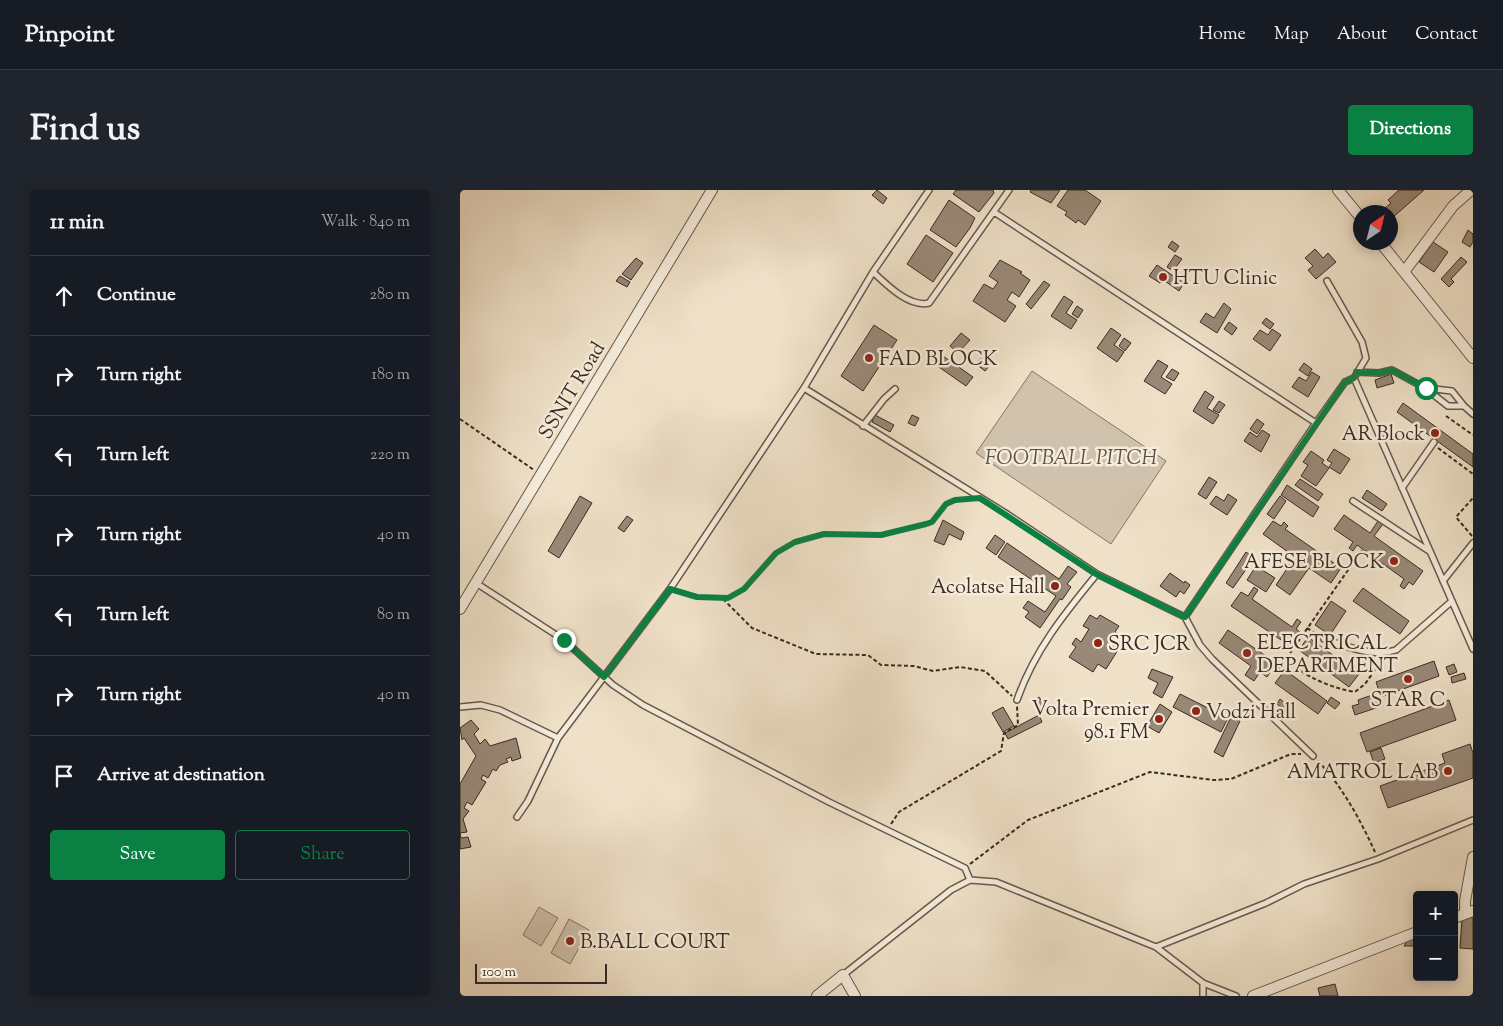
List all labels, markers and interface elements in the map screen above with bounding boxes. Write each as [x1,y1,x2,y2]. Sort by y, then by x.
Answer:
text: Pinpoint [25,18,114,52]
text: Home [1199,22,1246,48]
text: Map [1274,22,1309,48]
text: About [1337,22,1387,48]
text: Contact [1415,22,1478,48]
text: Find us [30,105,140,156]
button: Directions [1348,105,1473,155]
north arrow [1353,205,1398,250]
text: 11 min [50,208,105,238]
text: Walk · 840 m [321,211,410,234]
place label: HTU Clinic [1173,265,1277,294]
marker: HTU Clinic [1157,271,1169,283]
icon: ahead [50,282,78,310]
text: Continue [97,282,176,309]
text: 280 m [369,284,410,307]
street label: SSNIT Road [533,337,614,446]
place label: FAD BLOCK [879,346,998,375]
marker: FAD BLOCK [863,352,875,364]
icon: right [50,362,78,390]
text: Turn right [97,362,181,389]
text: 180 m [371,364,410,387]
route start [1415,377,1438,400]
place label: AR Block [1341,421,1425,450]
marker: AR Block [1429,427,1441,439]
icon: left [50,442,78,470]
text: Turn left [97,442,169,469]
text: 220 m [370,444,410,467]
park label: FOOTBALL PITCH [985,445,1157,474]
icon: right [50,522,78,550]
text: Turn right [97,522,181,549]
text: 40 m [377,524,410,547]
place label: AFESE BLOCK [1244,549,1385,578]
marker: AFESE BLOCK [1388,555,1400,567]
place label: Acolatse Hall [931,574,1045,603]
marker: Acolatse Hall [1049,580,1061,592]
icon: left [50,602,78,630]
text: Turn left [97,602,169,629]
text: 80 m [377,604,410,627]
route end [553,629,576,652]
place label: ELECTRICAL DEPARTMENT [1257,630,1398,682]
place label: SRC JCR [1108,631,1191,660]
marker: SRC JCR [1092,637,1104,649]
marker: ELECTRICAL DEPARTMENT [1241,647,1253,659]
marker: STAR C [1402,673,1414,685]
icon: right [50,682,78,710]
text: Turn right [97,682,181,709]
text: 40 m [377,684,410,707]
place label: STAR C [1370,687,1446,716]
place label: Volta Premier 98.1 FM [1032,696,1149,748]
place label: Vodzi Hall [1206,699,1297,728]
marker: Vodzi Hall [1190,705,1202,717]
marker: Volta Premier 98.1 FM [1153,713,1165,725]
place label: AMATROL LAB [1287,759,1438,788]
icon: arrive [50,762,78,790]
text: Arrive at destination [97,762,265,789]
marker: AMATROL LAB [1442,765,1454,777]
button: Save [50,830,225,880]
button: Share [235,830,410,880]
map controls [1413,891,1458,981]
button: + [1413,891,1458,936]
place label: B.BALL COURT [580,929,730,958]
marker: B.BALL COURT [564,935,576,947]
button: − [1413,936,1458,981]
scale bar [475,961,608,984]
text: 100 m [482,963,516,983]

